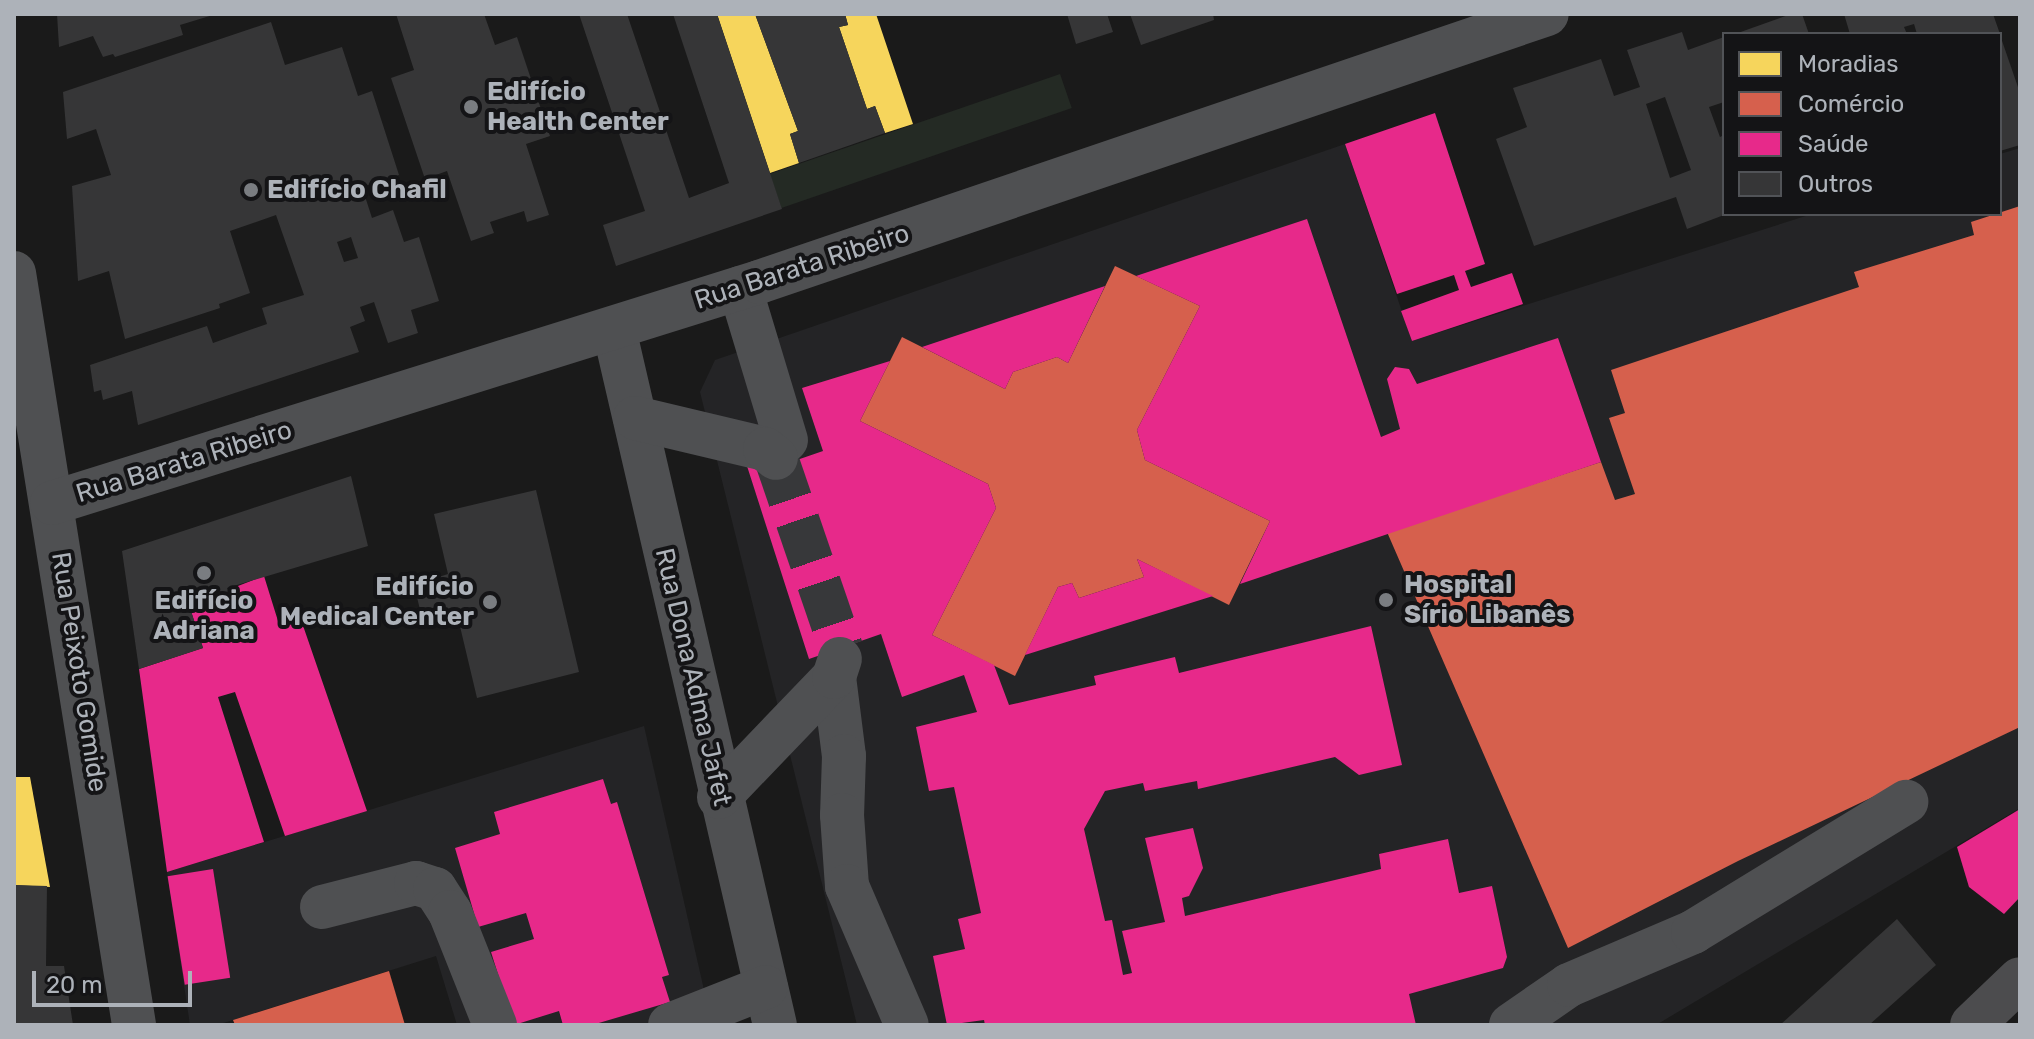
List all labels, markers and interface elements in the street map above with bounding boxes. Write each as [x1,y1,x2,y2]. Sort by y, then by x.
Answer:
legend [1722,32,2002,216]
text: Moradias [1798,50,1899,78]
place label: Edifício Health Center [487,76,669,138]
text: Comércio [1798,90,1904,118]
marker: Edifício Health Center [462,98,480,116]
text: Saúde [1798,130,1868,158]
text: Outros [1798,170,1873,198]
place label: Edifício Chafil [267,174,447,206]
marker: Edifício Chafil [242,181,260,199]
street label: Rua Barata Ribeiro [691,218,913,316]
street label: Rua Barata Ribeiro [72,414,296,510]
street label: Rua Dona Adma Jafet [648,545,738,809]
street label: Rua Peixoto Gomide [45,550,113,794]
marker: Edifício Adriana [195,564,213,582]
place label: Hospital Sírio Libanês [1404,569,1571,630]
place label: Edifício Medical Center [280,571,474,632]
place label: Edifício Adriana [153,585,255,646]
marker: Hospital Sírio Libanês [1375,589,1397,611]
marker: Edifício Medical Center [481,593,499,611]
scale bar [36,955,196,1005]
text: 20 m [46,971,103,999]

